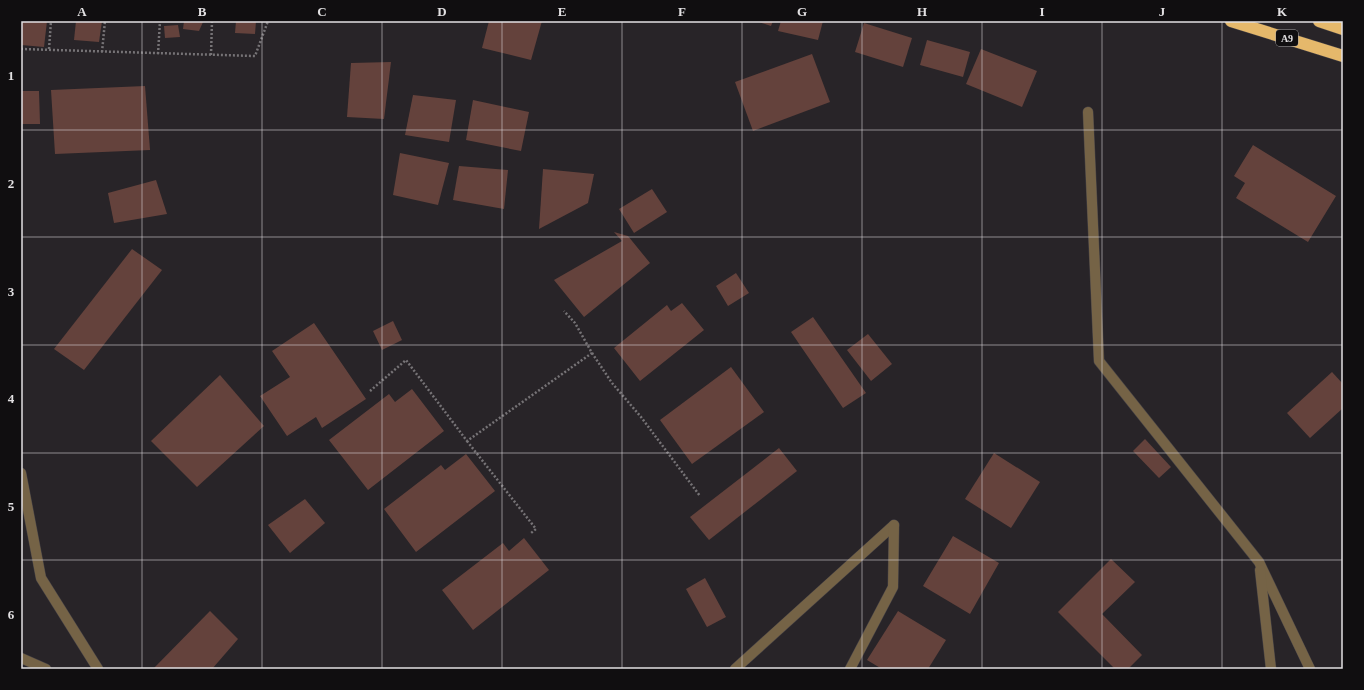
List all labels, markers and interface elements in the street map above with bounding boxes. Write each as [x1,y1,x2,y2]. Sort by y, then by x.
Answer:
text: A [77,4,87,19]
text: B [198,4,207,19]
text: C [317,4,327,19]
text: D [437,4,447,19]
text: E [558,4,566,19]
text: F [678,4,686,19]
text: G [797,4,807,19]
text: H [917,4,927,19]
text: I [1039,4,1045,19]
text: J [1159,4,1166,19]
text: K [1277,4,1288,19]
road number: A9 [1276,30,1298,46]
text: 1 [8,68,14,83]
text: 2 [8,176,14,191]
text: 3 [8,284,15,299]
text: 4 [8,391,15,406]
text: 5 [8,499,15,514]
text: 6 [8,607,15,622]

